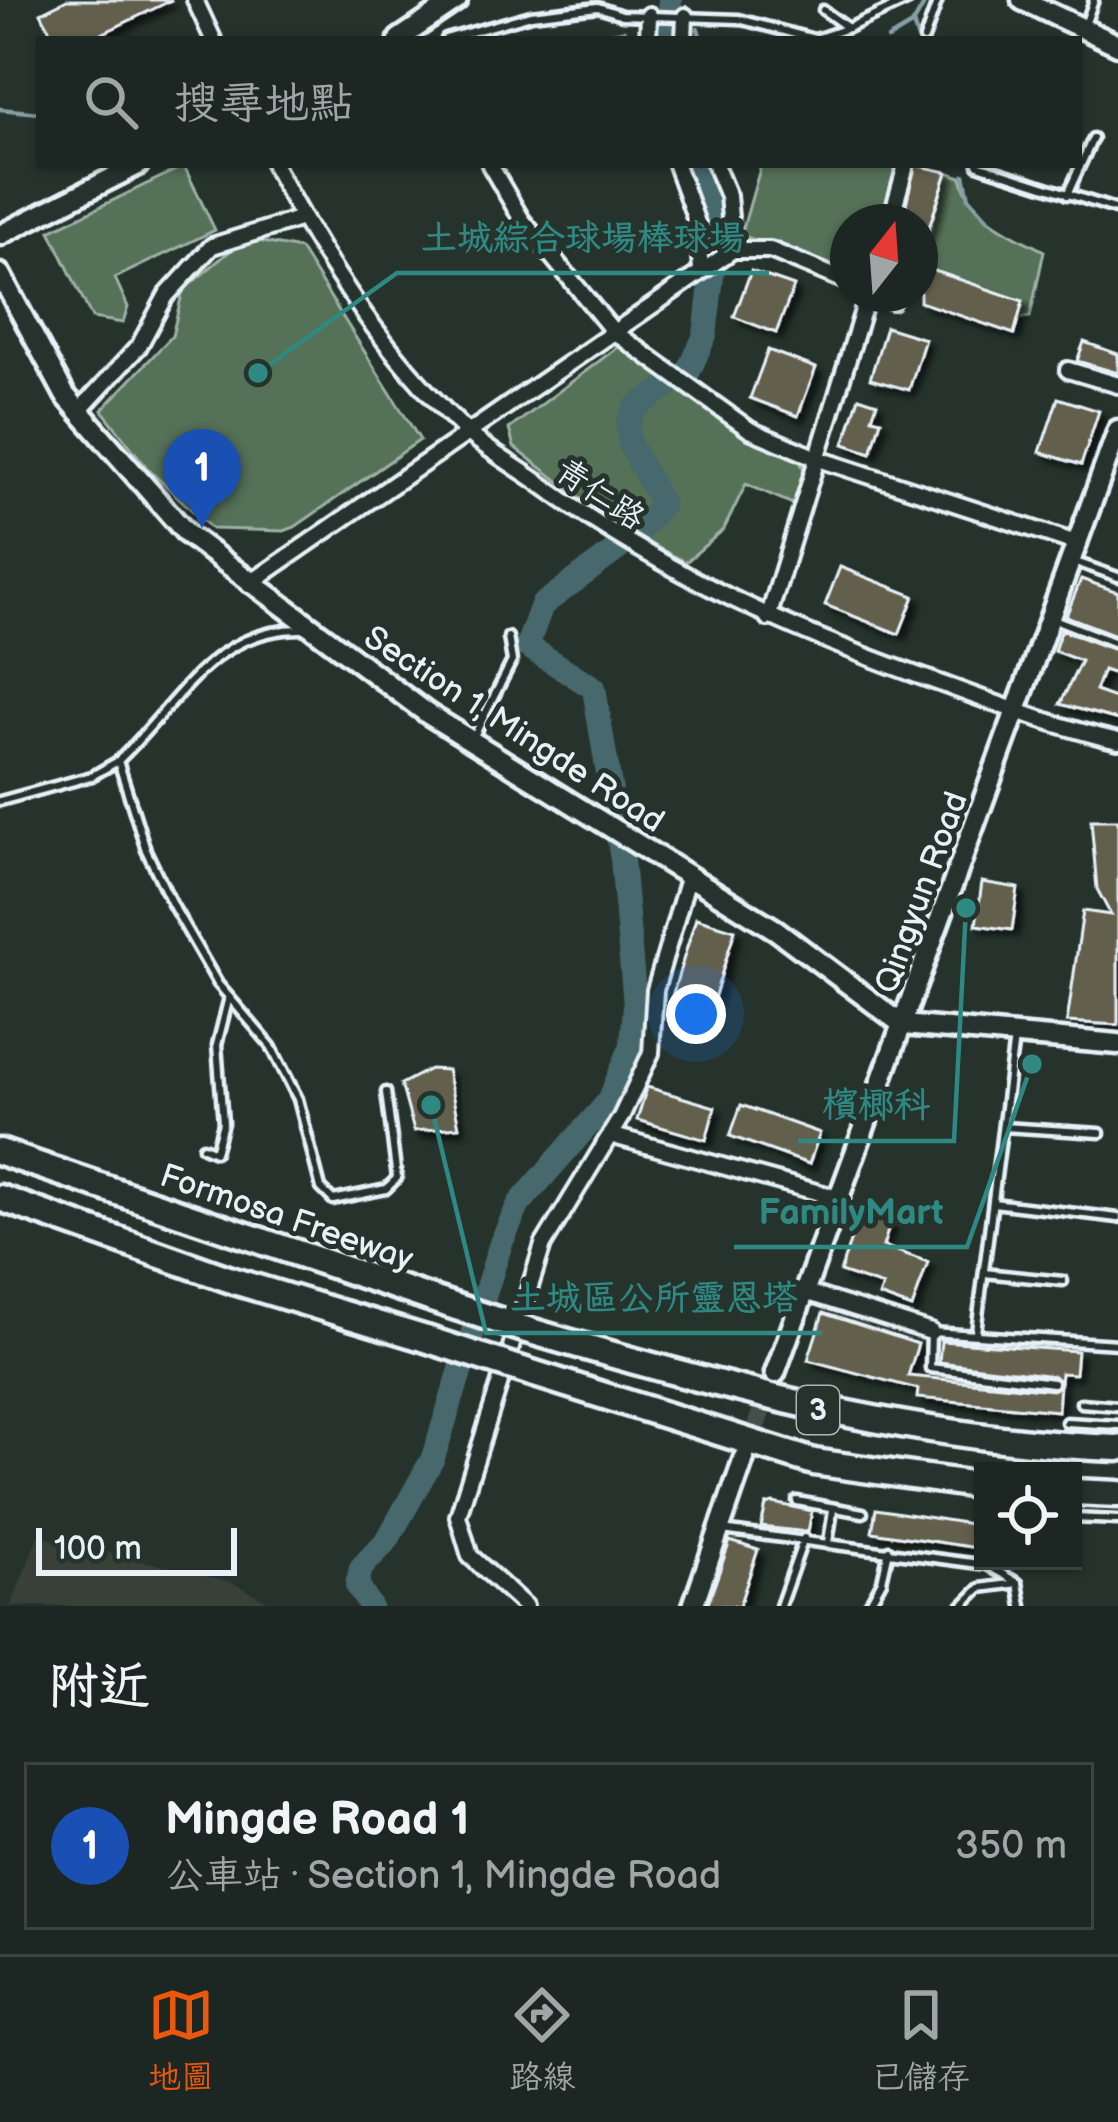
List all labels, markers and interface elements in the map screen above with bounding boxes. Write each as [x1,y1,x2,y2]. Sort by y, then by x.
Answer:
search box [36,36,1082,168]
icon: search [78,69,144,135]
text: 搜尋地點 [174,77,354,132]
callout: 土城綜合球場棒球場 [397,201,769,273]
north arrow [830,204,938,312]
text: 土城綜合球場棒球場 [421,218,745,261]
pin: 1 [163,429,241,528]
street label: 青仁路 [548,450,652,539]
street label: Section 1, Mingde Road [356,618,672,842]
street label: Qingyun Road [867,786,977,999]
your location [666,984,726,1044]
callout: 檳榔科 [798,1069,954,1141]
text: 檳榔科 [822,1085,931,1128]
street label: Formosa Freeway [155,1156,418,1280]
callout: FamilyMart [734,1175,967,1247]
text: FamilyMart [758,1192,944,1235]
callout: 土城區公所靈恩塔 [486,1261,822,1333]
text: 土城區公所靈恩塔 [510,1278,798,1321]
road number: 3 [797,1386,839,1434]
map controls [974,1462,1082,1570]
button: locate [974,1462,1082,1570]
scale bar [36,1522,237,1575]
text: 100 m [54,1529,142,1569]
text: 附近 [48,1657,150,1718]
text: Mingde Road 1 [165,1793,469,1848]
text: 1 [82,1823,98,1870]
text: 350 m [955,1823,1067,1870]
text: 公車站 · Section 1, Mingde Road [165,1853,721,1900]
tab: 地圖 [148,1982,214,2098]
tab: 路線 [509,1982,575,2098]
tab: 已儲存 [871,1982,970,2098]

